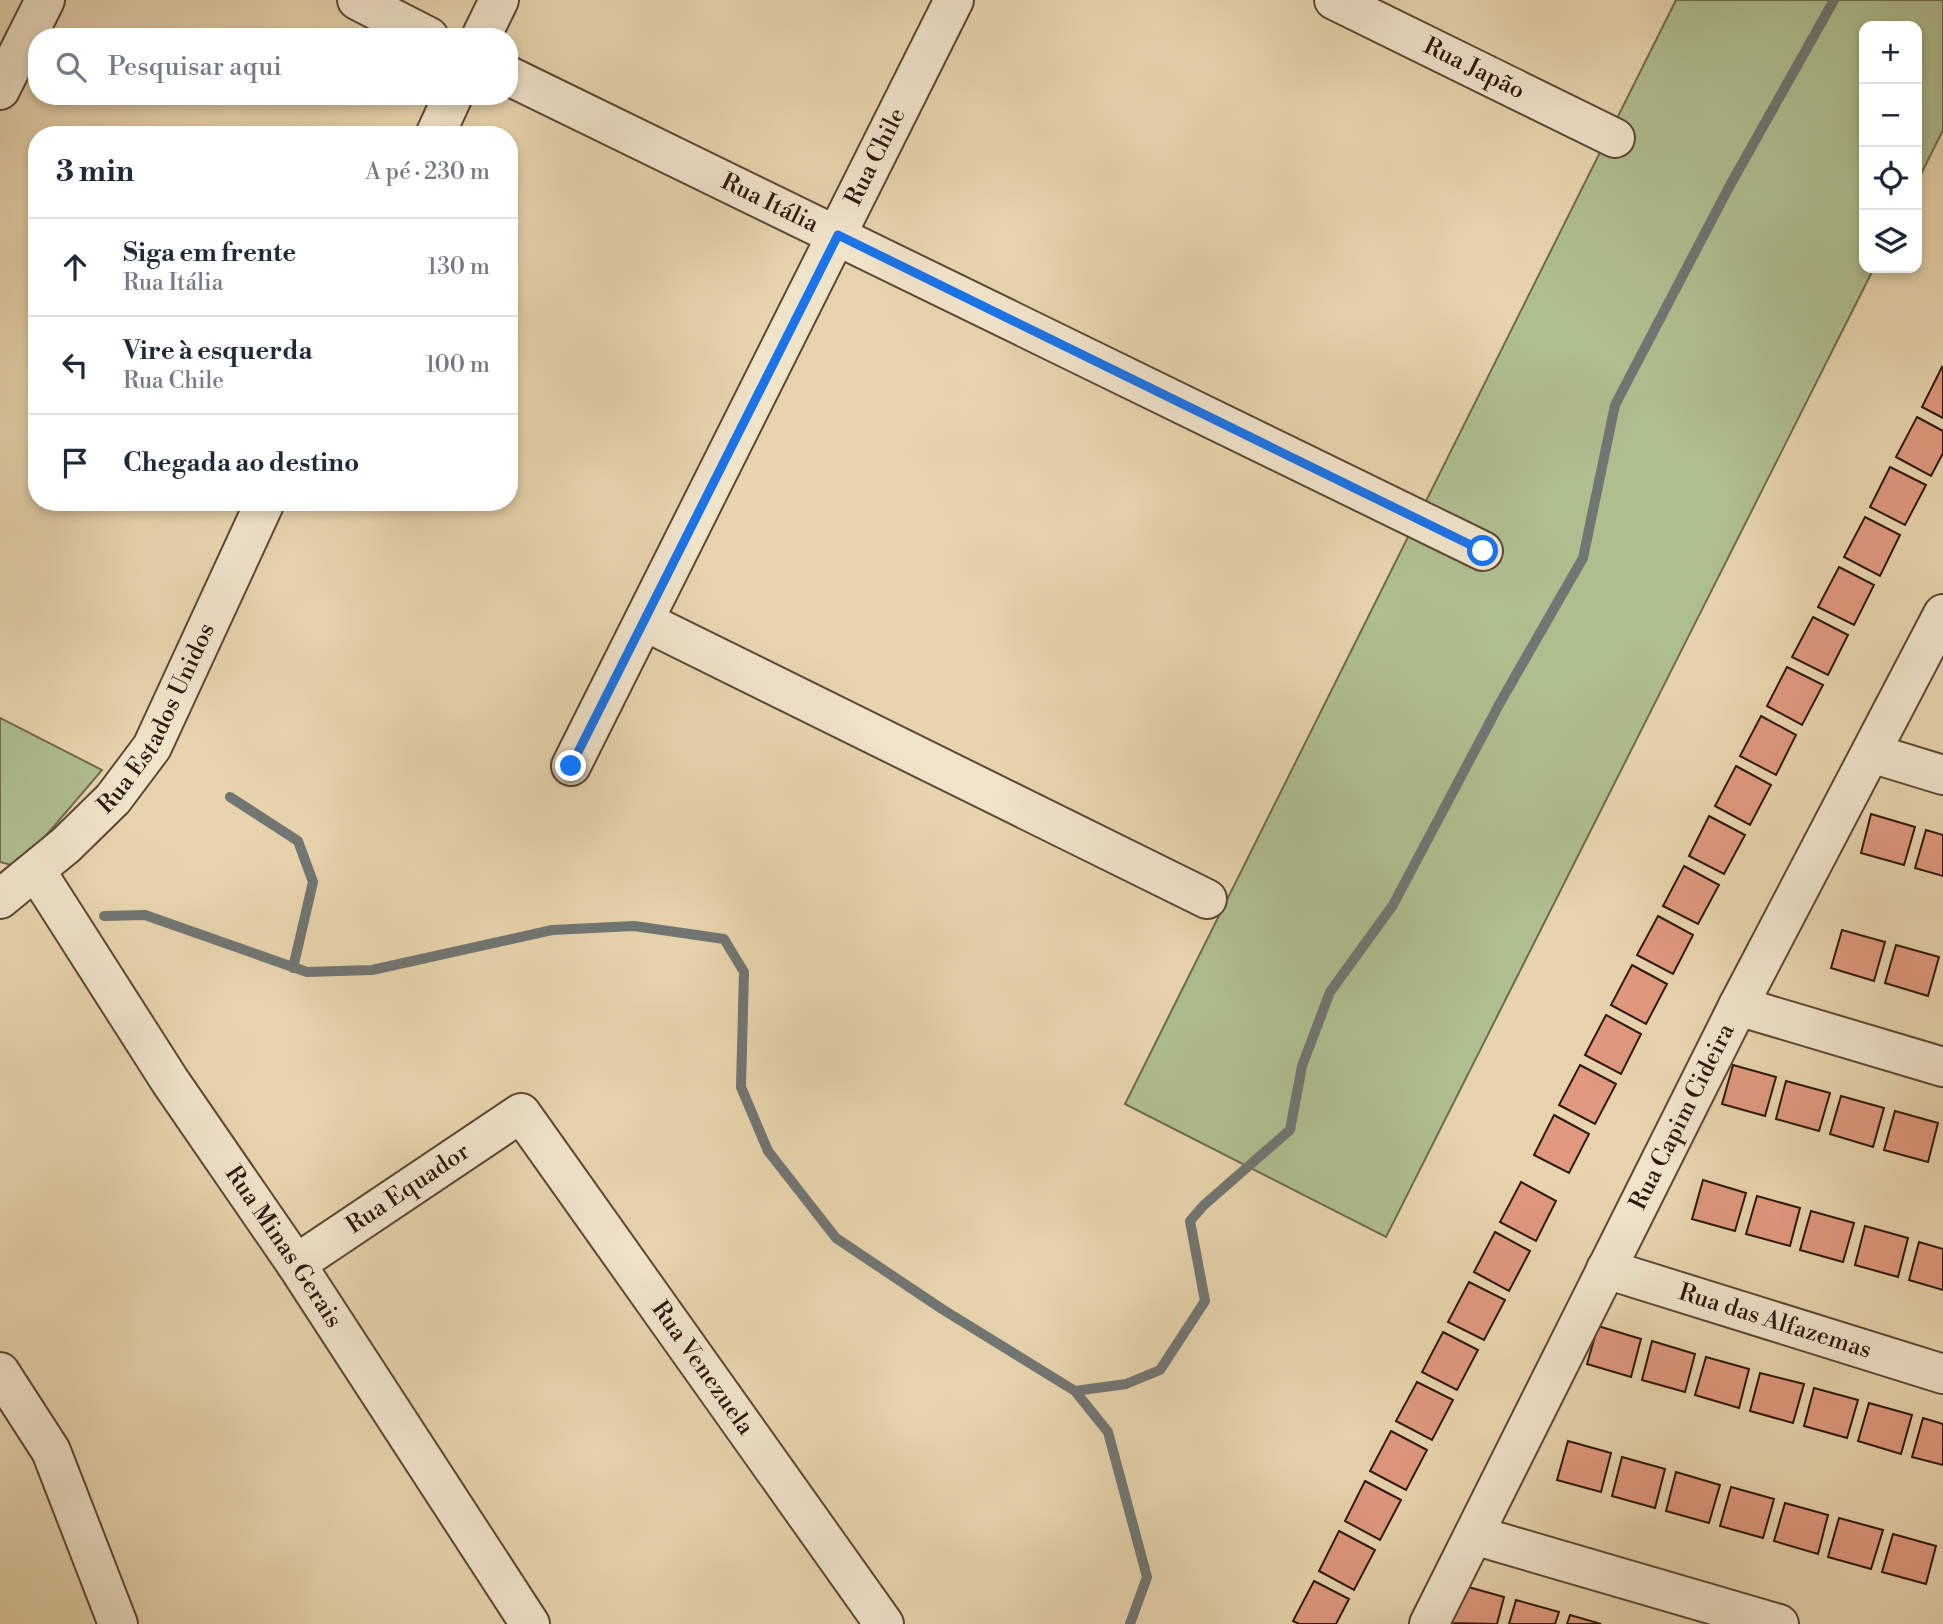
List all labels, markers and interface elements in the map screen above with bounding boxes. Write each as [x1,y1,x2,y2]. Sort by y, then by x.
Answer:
map controls [1859,21,1922,273]
button: + [1859,21,1922,84]
search box [28,28,518,105]
street label: Rua Japão [1418,31,1530,106]
icon: search [52,48,90,86]
text: Pesquisar aqui [108,51,282,83]
button: − [1859,84,1922,147]
street label: Rua Chile [839,103,913,211]
button: locate [1859,147,1922,210]
text: 3 min [56,153,134,191]
text: A pé · 230 m [365,158,490,186]
street label: Rua Itália [716,167,824,240]
button: layers [1859,210,1922,273]
text: Siga em frente [123,237,296,269]
icon: ahead [56,248,94,286]
text: 130 m [427,253,490,281]
text: Rua Itália [123,269,223,297]
text: Vire à esquerda [123,335,313,367]
icon: left [56,346,94,384]
text: 100 m [425,351,490,379]
text: Rua Chile [123,367,224,395]
icon: arrive [56,444,94,482]
text: Chegada ao destino [123,447,359,479]
route start [1467,535,1498,566]
street label: Rua Estados Unidos [91,618,222,821]
route end [555,750,586,781]
street label: Rua Capim Cideira [1623,1018,1742,1215]
street label: Rua Equador [341,1137,475,1241]
street label: Rua Minas Gerais [218,1160,349,1334]
street label: Rua das Alfazemas [1675,1278,1875,1366]
street label: Rua Venezuela [644,1295,761,1442]

